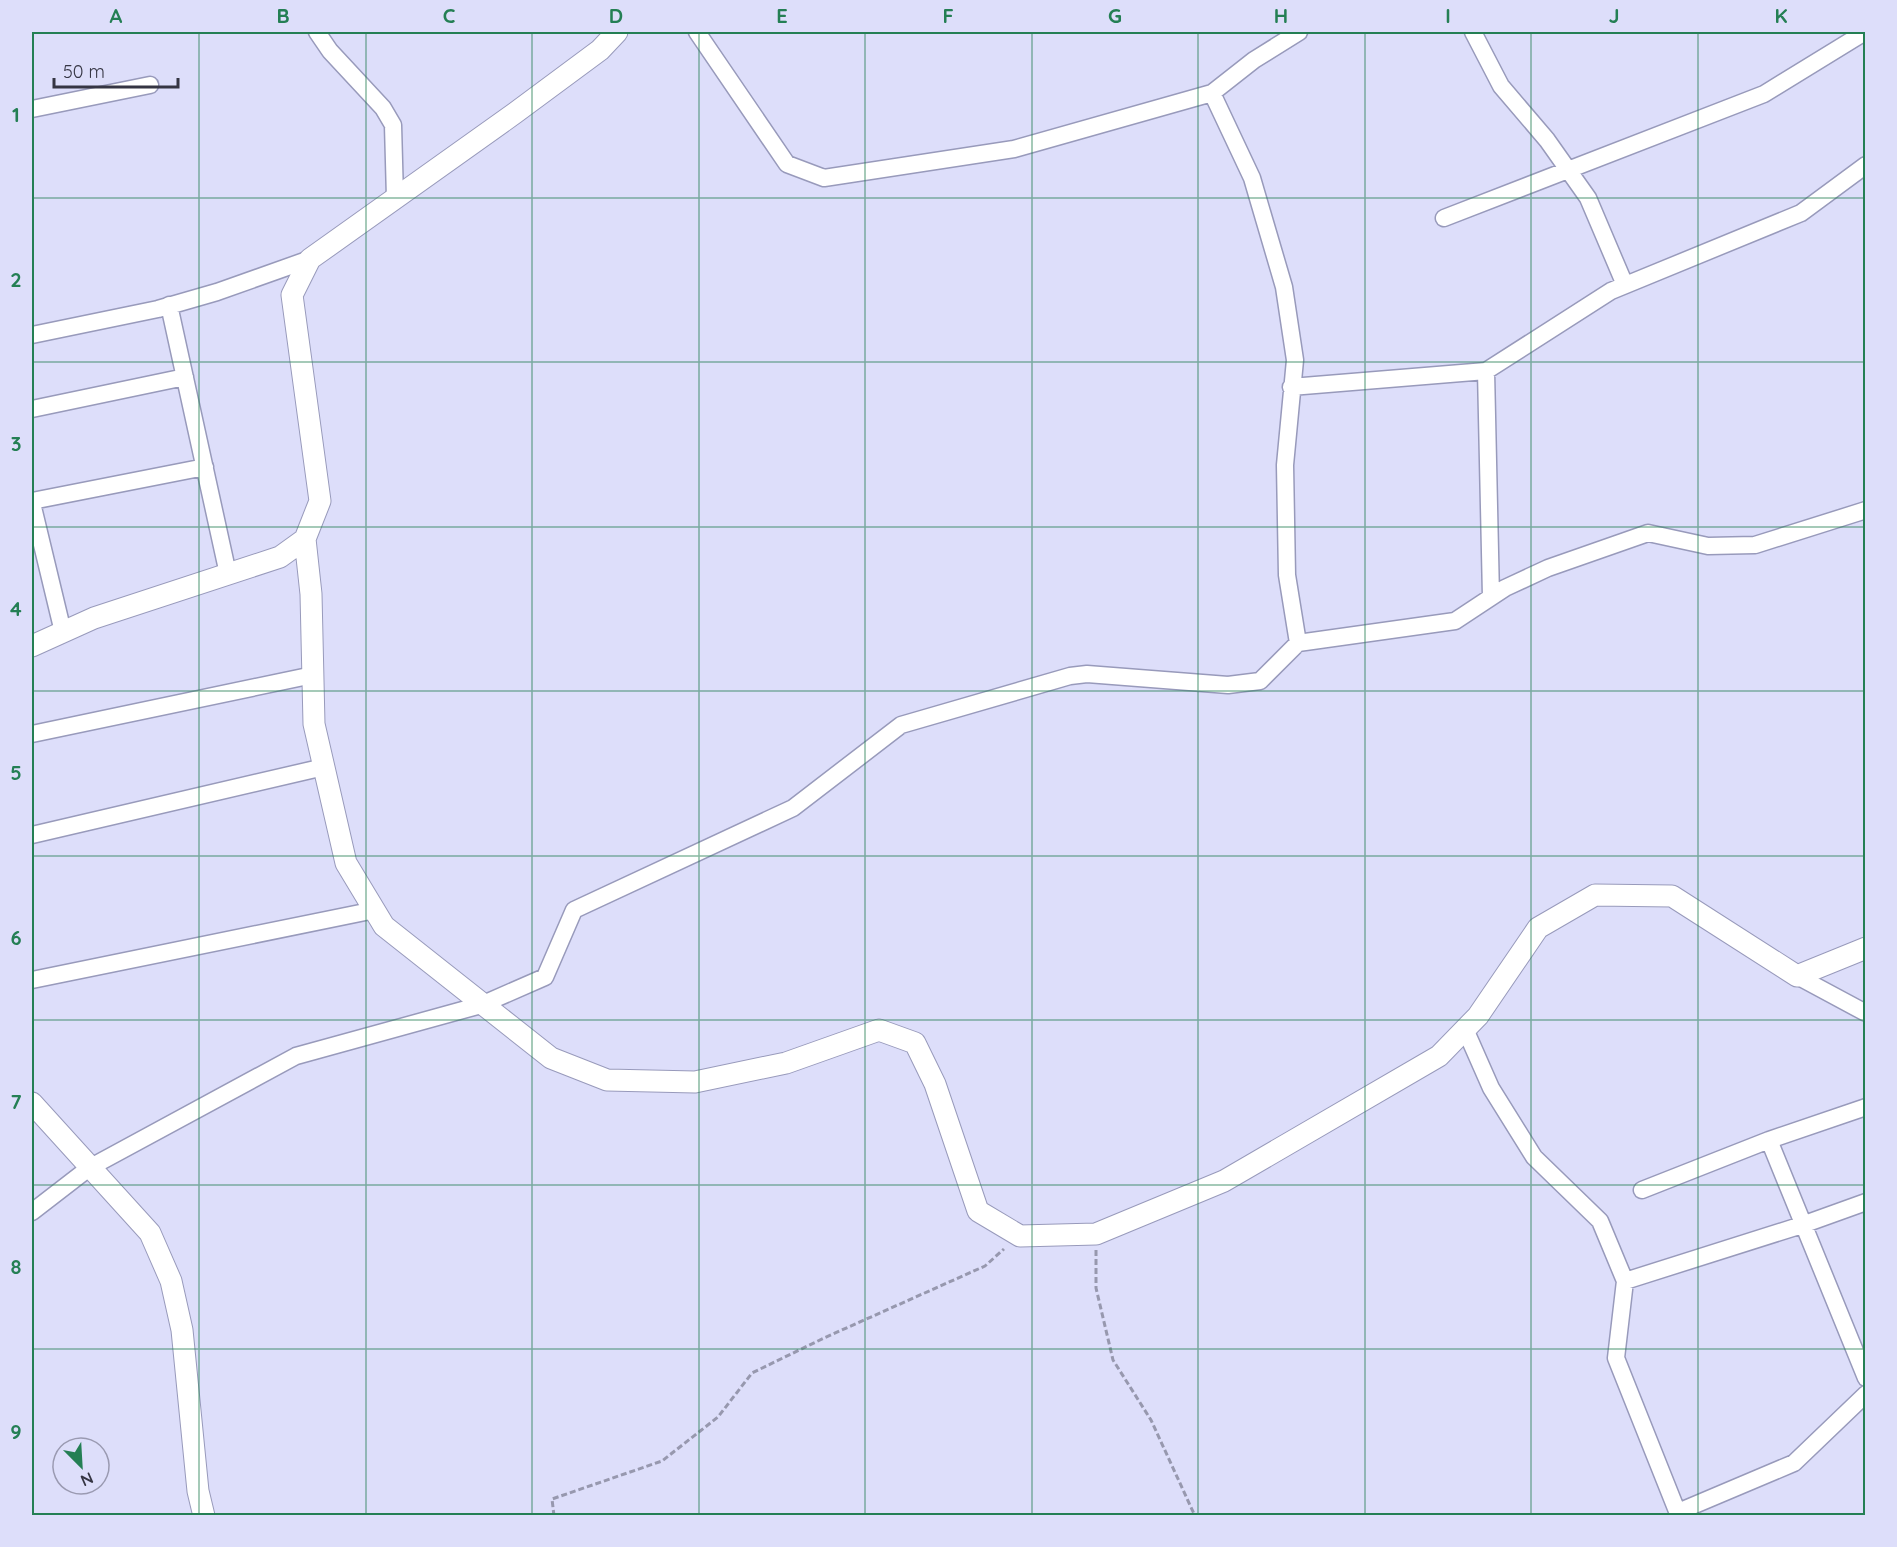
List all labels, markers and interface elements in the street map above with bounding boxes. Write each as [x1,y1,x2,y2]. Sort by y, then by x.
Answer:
text: A [110,3,123,28]
text: B [276,3,290,28]
text: C [443,3,456,28]
text: D [609,3,623,28]
text: E [776,3,788,28]
text: F [942,3,954,28]
text: G [1108,3,1122,28]
text: H [1274,3,1288,28]
text: I [1445,3,1451,28]
text: J [1608,3,1620,28]
text: K [1774,3,1788,28]
scale bar [54,51,178,89]
text: 50 m [63,60,105,83]
text: 1 [12,102,20,127]
text: 2 [10,267,22,292]
text: 3 [11,431,21,456]
text: 4 [10,596,22,621]
text: 5 [10,760,22,785]
text: 6 [10,925,22,950]
text: 7 [11,1089,22,1114]
text: 8 [11,1254,22,1279]
text: 9 [10,1419,22,1444]
north arrow [51,1436,111,1496]
text: N [78,1468,97,1491]

